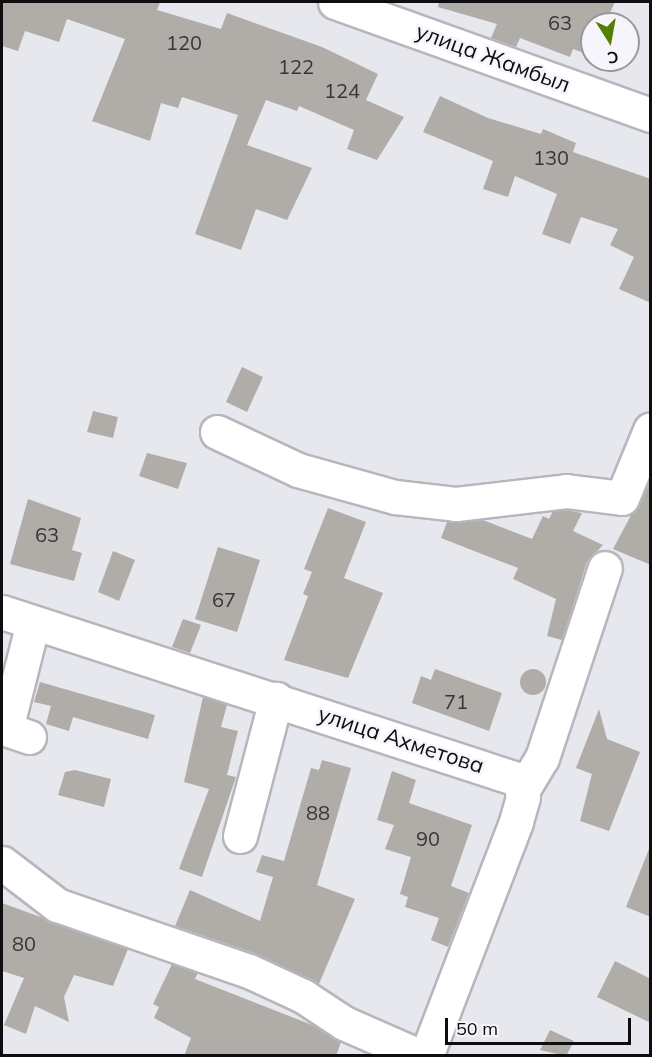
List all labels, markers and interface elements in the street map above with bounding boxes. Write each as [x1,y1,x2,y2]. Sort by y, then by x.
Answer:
house number: 63 [548,10,572,34]
north arrow [580,12,640,72]
street label: улица Жамбыл [412,18,574,98]
house number: 120 [166,30,202,54]
text: С [606,47,620,69]
house number: 122 [278,54,314,78]
house number: 124 [324,78,360,102]
house number: 130 [533,145,569,169]
house number: 63 [35,522,59,546]
house number: 67 [212,587,236,611]
house number: 71 [444,689,468,713]
street label: улица Ахметова [315,701,487,779]
house number: 88 [306,800,330,824]
house number: 90 [416,826,440,850]
house number: 80 [12,931,36,955]
scale bar [448,1006,634,1044]
text: 50 m [456,1017,498,1040]

